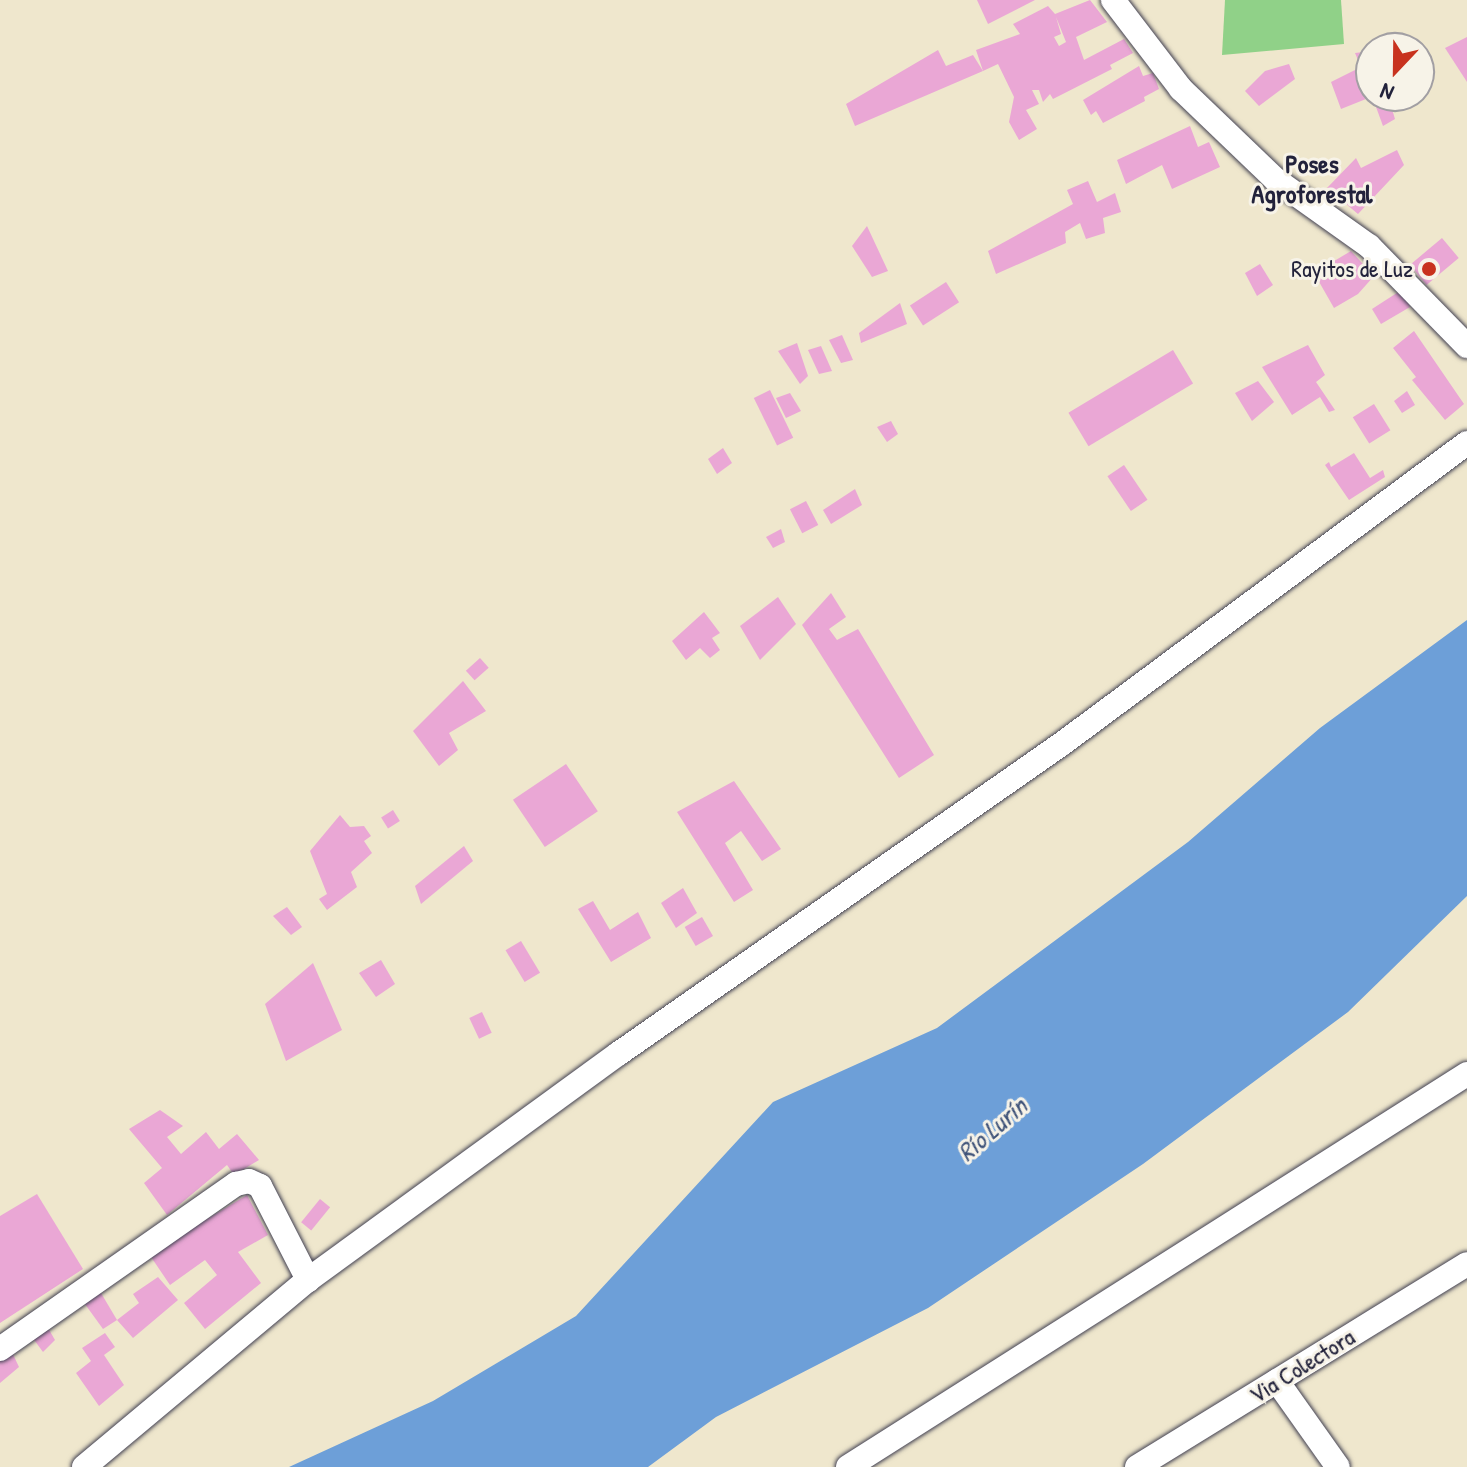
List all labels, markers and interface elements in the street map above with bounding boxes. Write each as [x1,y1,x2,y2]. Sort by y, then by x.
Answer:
north arrow [1355,32,1435,112]
text: N [1376,76,1398,109]
district label: Poses Agroforestal [1252,148,1372,210]
place label: Rayitos de Luz [1291,255,1413,283]
marker: Rayitos de Luz [1420,260,1438,278]
water label: Río Lurín [951,1090,1033,1168]
street label: Via Colectora [1244,1322,1360,1410]

